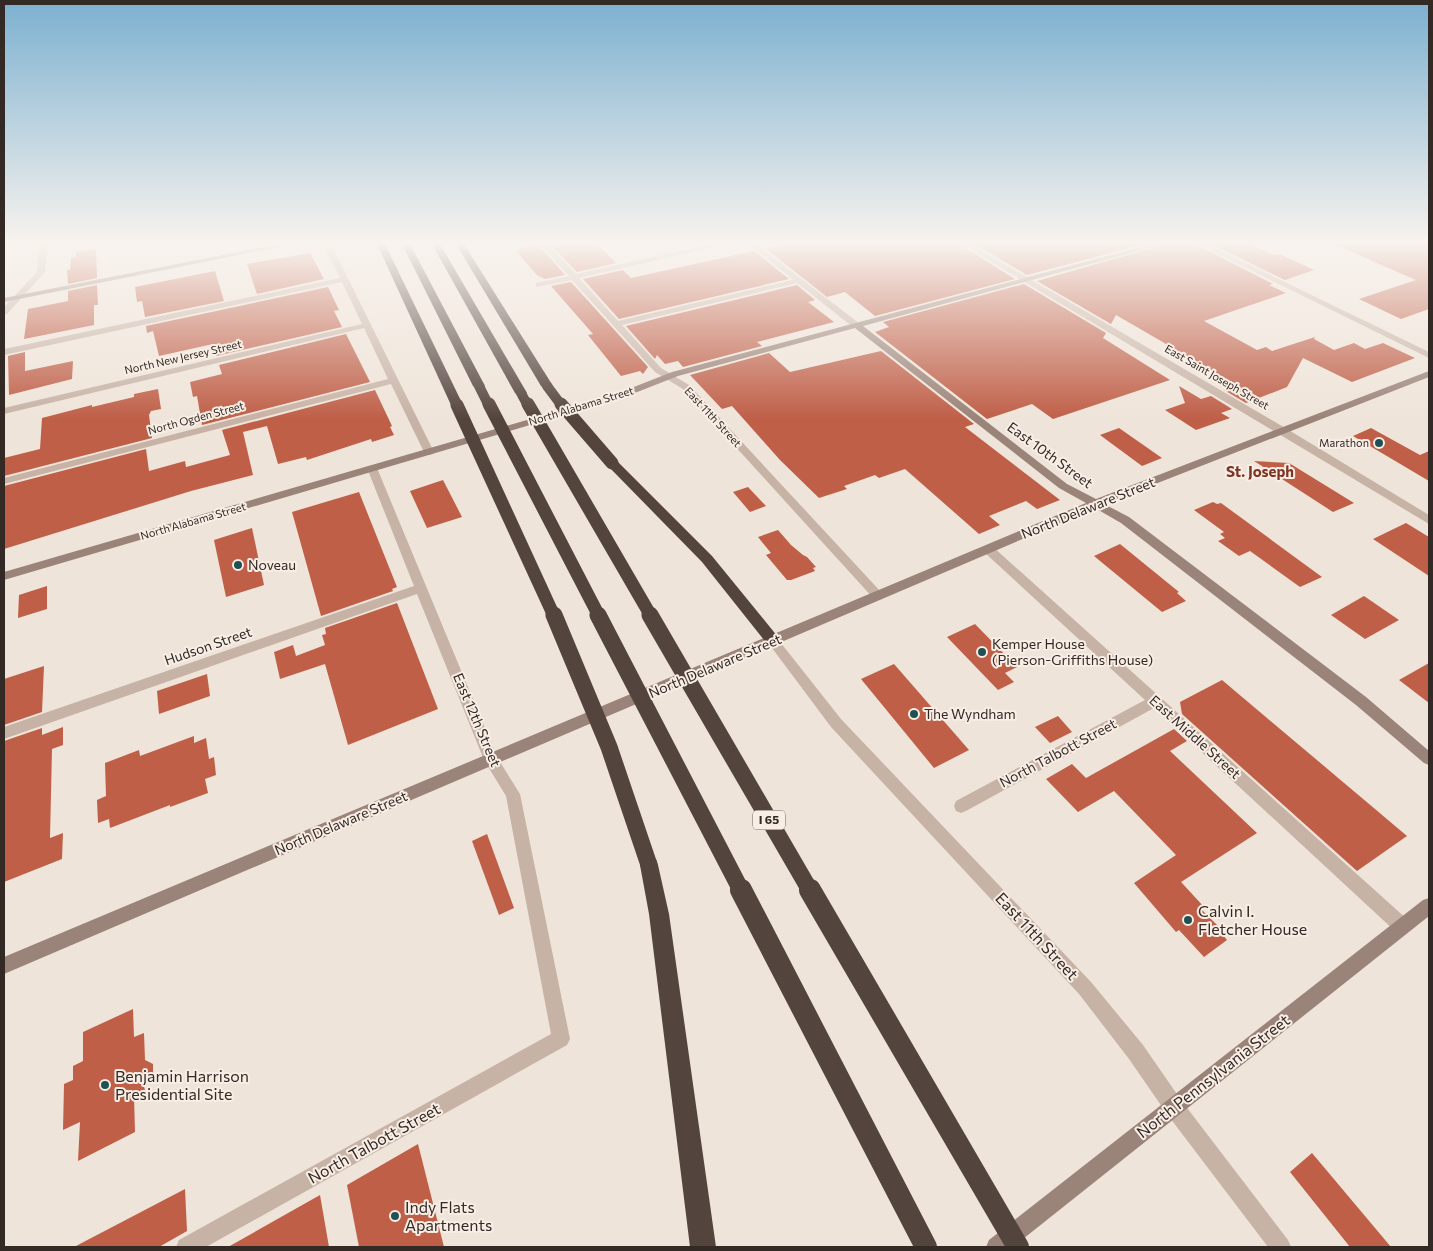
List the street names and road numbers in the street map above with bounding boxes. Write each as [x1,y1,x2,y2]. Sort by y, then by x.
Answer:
street label: North New Jersey Street [123,337,243,377]
street label: East Saint Joseph Street [1162,341,1272,413]
street label: North Alabama Street [527,383,635,428]
street label: East 11th Street [682,384,745,450]
street label: North Ogden Street [147,398,246,437]
street label: East 10th Street [1004,418,1097,491]
street label: North Delaware Street [1018,473,1157,542]
street label: North Alabama Street [139,499,248,542]
street label: Hudson Street [162,623,254,668]
street label: North Delaware Street [646,630,784,701]
street label: East 12th Street [450,670,505,769]
street label: East Middle Street [1146,691,1245,782]
street label: North Talbott Street [996,714,1119,791]
street label: North Delaware Street [272,787,410,858]
road number: I 65 [753,810,785,830]
street label: East 11th Street [992,888,1083,984]
street label: North Pennsylvania Street [1132,1010,1293,1141]
street label: North Talbott Street [304,1098,444,1187]

